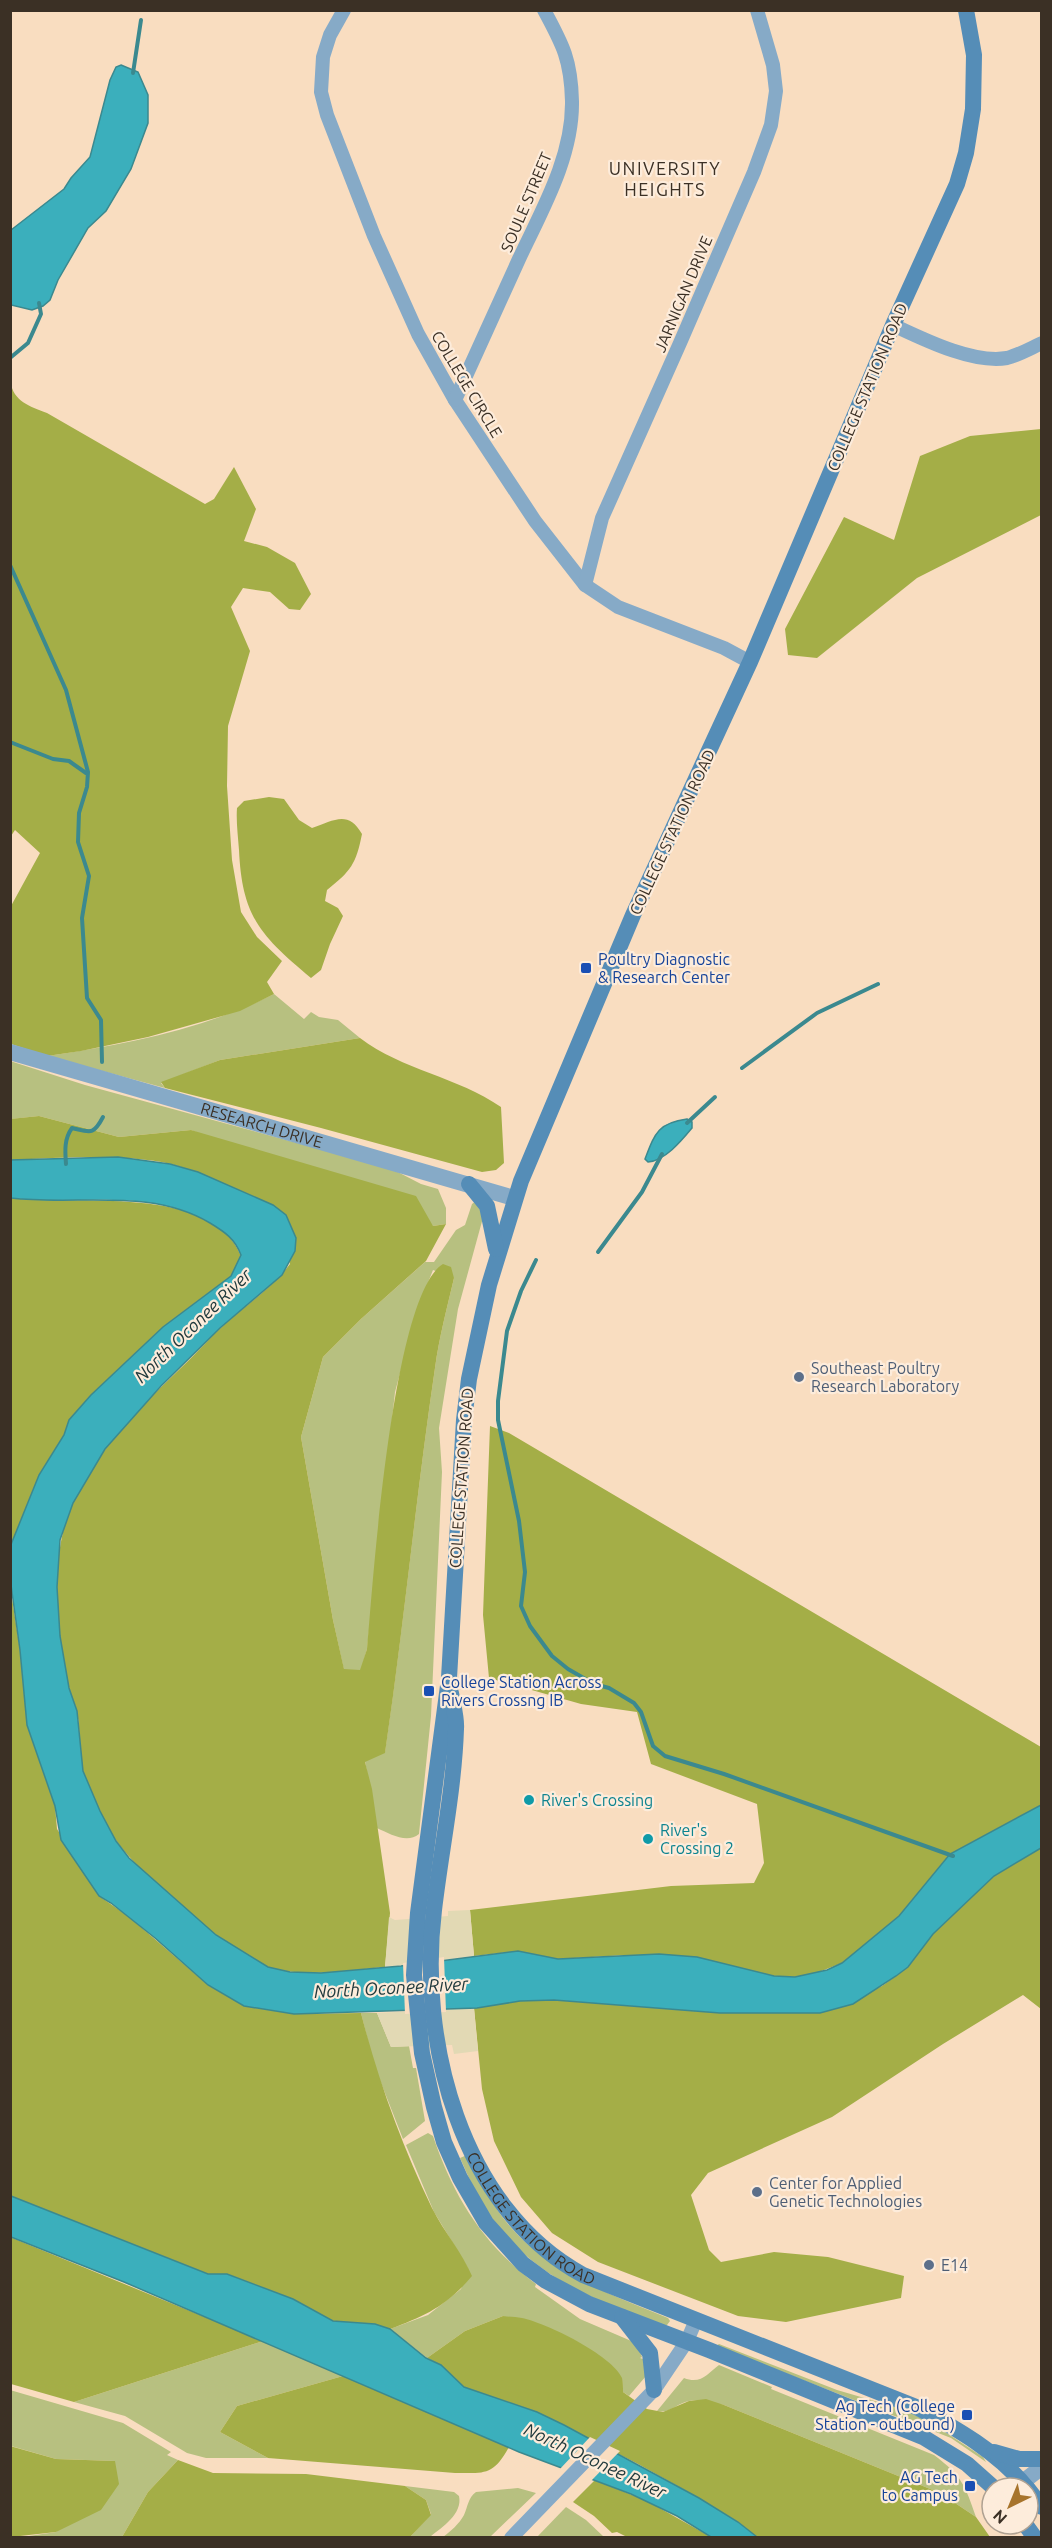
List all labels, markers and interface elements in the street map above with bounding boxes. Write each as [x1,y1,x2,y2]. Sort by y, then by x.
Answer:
street label: SOULE STREET [497,149,555,255]
district label: UNIVERSITY HEIGHTS [609,158,721,199]
street label: JARNIGAN DRIVE [650,233,716,355]
street label: COLLEGE STATION ROAD [823,300,911,474]
street label: COLLEGE CIRCLE [428,327,506,441]
street label: COLLEGE STATION ROAD [626,746,718,918]
place label: Poultry Diagnostic & Research Center [598,950,730,986]
marker: Poultry Diagnostic & Research Center [579,961,593,975]
street label: RESEARCH DRIVE [199,1099,325,1151]
water label: North Oconee River [130,1264,256,1386]
place label: Southeast Poultry Research Laboratory [811,1359,959,1395]
marker: Southeast Poultry Research Laboratory [792,1370,806,1384]
street label: COLLEGE STATION ROAD [446,1387,476,1569]
place label: College Station Across Rivers Crossng IB [441,1673,601,1709]
marker: College Station Across Rivers Crossng IB [422,1684,436,1698]
place label: River's Crossing [541,1791,653,1809]
marker: River's Crossing [522,1793,536,1807]
place label: River's Crossing 2 [660,1821,734,1857]
marker: River's Crossing 2 [641,1832,655,1846]
water label: North Oconee River [313,1973,470,2001]
street label: COLLEGE STATION ROAD [464,2149,598,2288]
place label: Center for Applied Genetic Technologies [769,2174,922,2210]
marker: Center for Applied Genetic Technologies [750,2185,764,2199]
place label: E14 [941,2256,968,2274]
marker: E14 [922,2258,936,2272]
place label: Ag Tech (College Station - outbound) [815,2397,955,2434]
marker: Ag Tech (College Station - outbound) [960,2408,974,2422]
water label: North Oconee River [521,2418,671,2502]
place label: AG Tech to Campus [881,2468,958,2504]
north arrow [980,2476,1040,2536]
marker: AG Tech to Campus [963,2479,977,2493]
text: N [989,2506,1010,2528]

